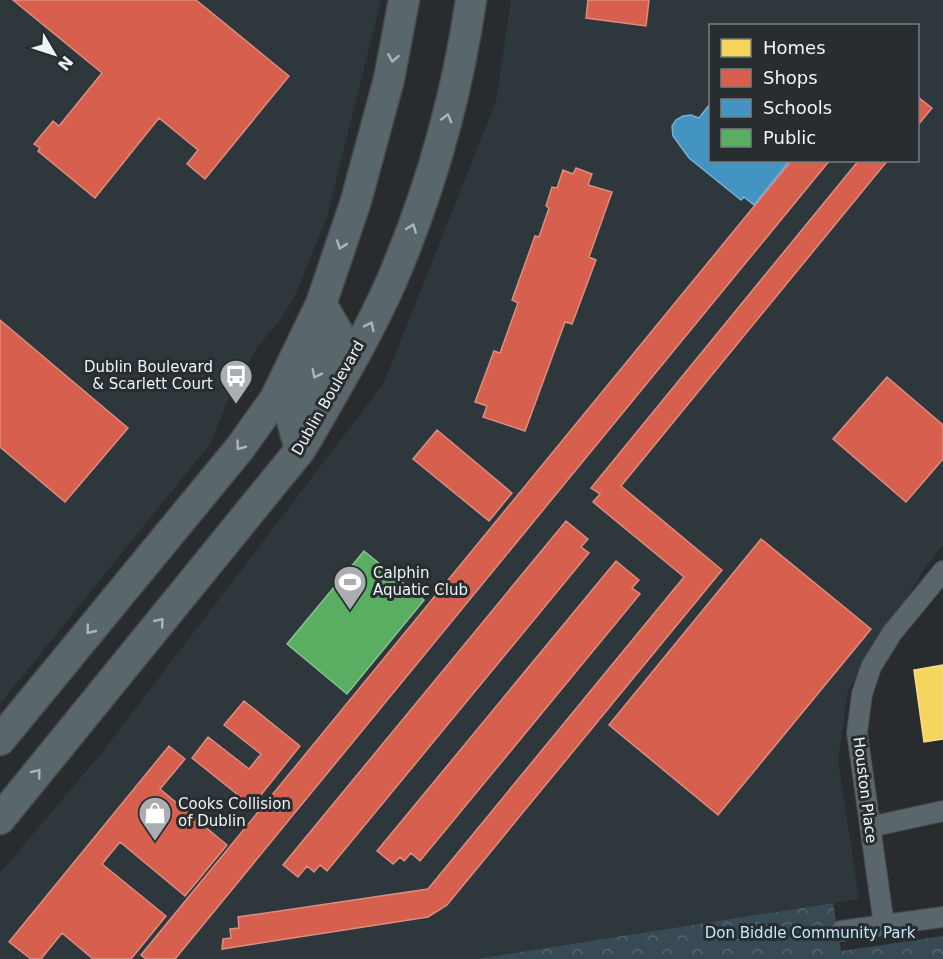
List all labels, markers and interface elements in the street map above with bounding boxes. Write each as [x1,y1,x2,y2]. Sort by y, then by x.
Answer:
north arrow [24,24,84,84]
legend [709,24,919,162]
text: Homes [763,37,826,58]
text: N [54,52,77,74]
one-way arrow [387,52,400,62]
text: Shops [763,67,818,88]
text: Schools [763,97,832,118]
one-way arrow [440,114,452,124]
text: Public [763,127,816,148]
one-way arrow [405,223,417,234]
one-way arrow [336,239,349,250]
one-way arrow [363,321,374,332]
street label: Dublin Boulevard [288,338,368,458]
place label: Dublin Boulevard & Scarlett Court [84,358,213,393]
bus stop icon: Dublin Boulevard & Scarlett Court [218,358,254,405]
one-way arrow [311,367,323,378]
one-way arrow [237,440,248,451]
sports icon: Calphin Aquatic Club [332,564,368,611]
place label: Calphin Aquatic Club [373,564,468,599]
one-way arrow [153,618,164,629]
one-way arrow [87,623,98,634]
street label: Houston Place [850,736,880,844]
one-way arrow [30,769,41,780]
shop icon: Cooks Collision of Dublin [137,795,173,842]
place label: Cooks Collision of Dublin [178,795,291,830]
park label: Don Biddle Community Park [705,924,916,942]

